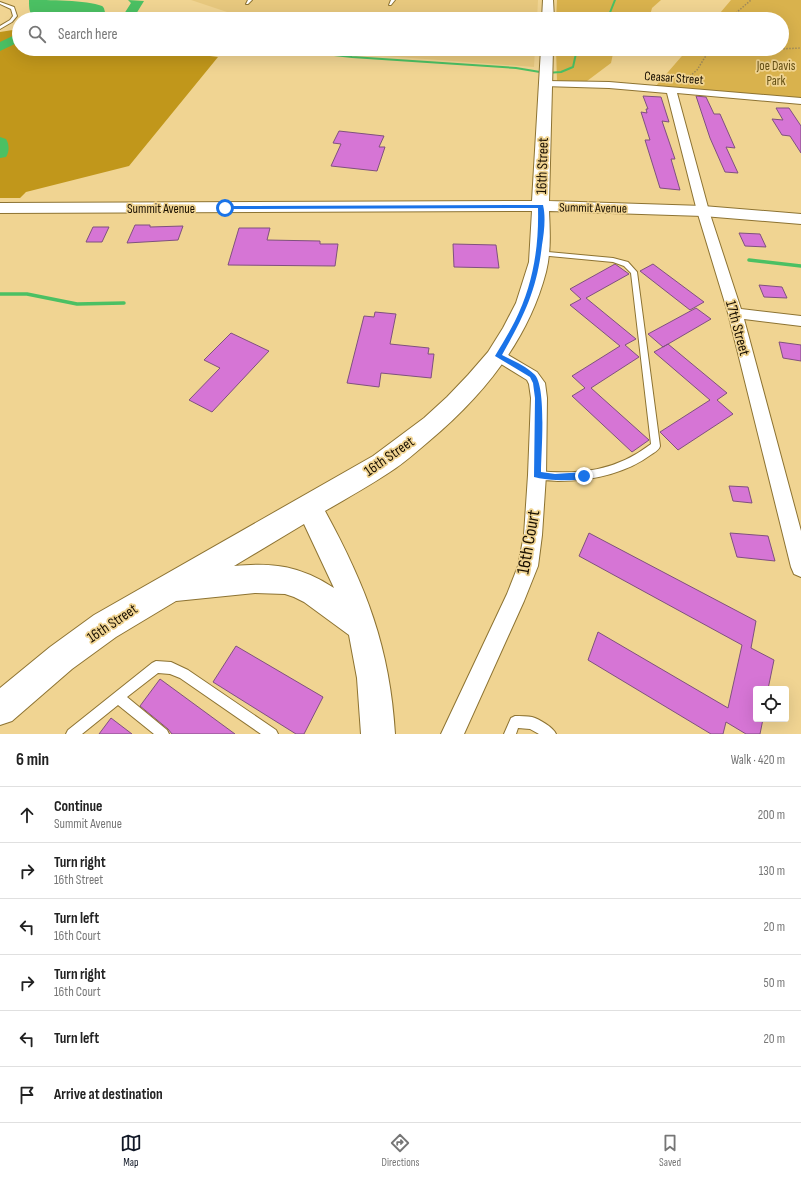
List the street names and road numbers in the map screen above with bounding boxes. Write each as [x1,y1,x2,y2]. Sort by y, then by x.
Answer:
street label: Ceasar Street [644,68,704,88]
street label: 16th Street [532,137,553,195]
street label: Summit Avenue [559,199,627,217]
street label: Summit Avenue [127,201,195,217]
street label: 17th Street [721,298,754,358]
street label: 16th Street [361,432,418,480]
street label: 16th Court [513,508,545,576]
street label: 16th Street [83,599,142,647]

